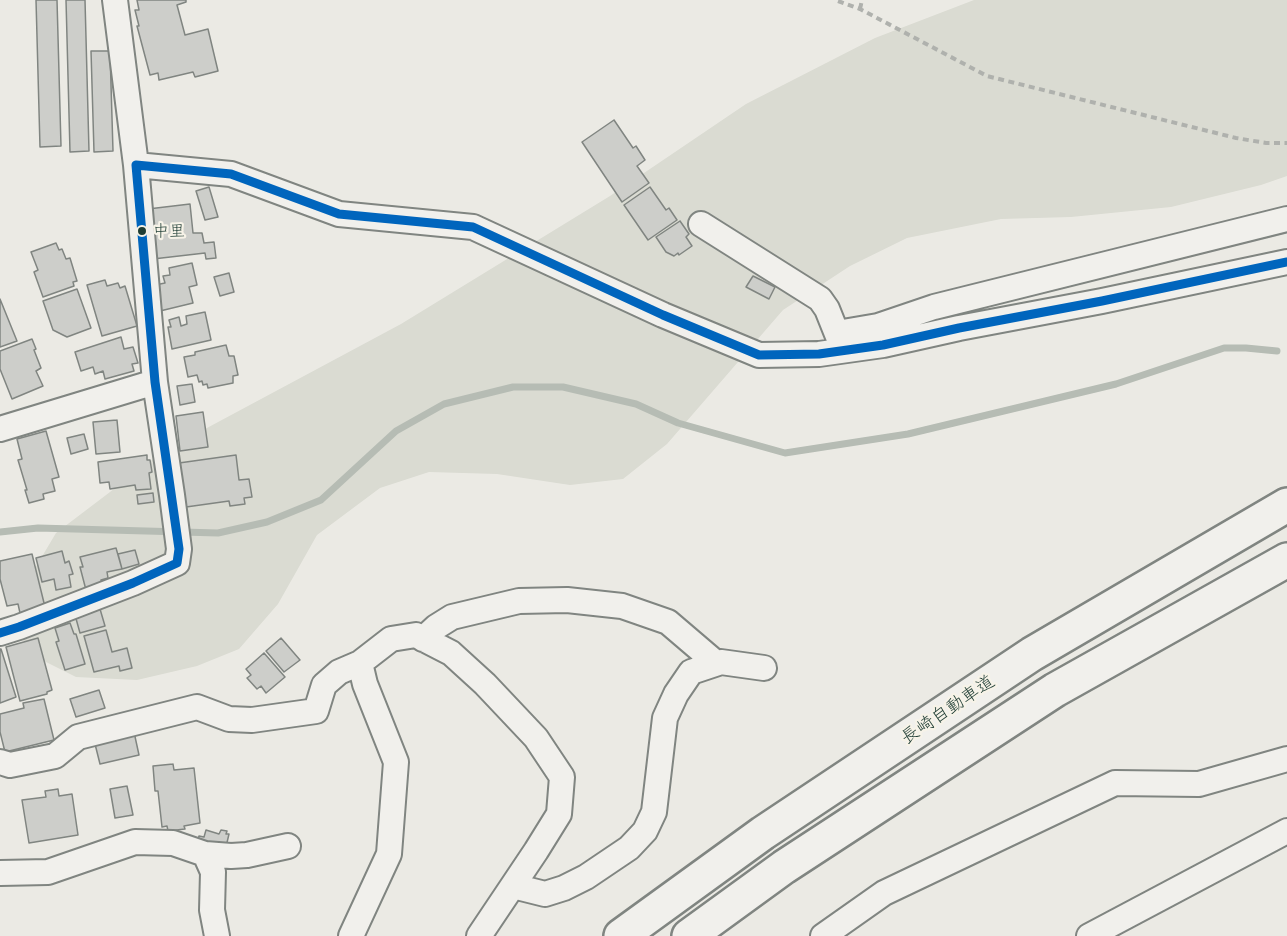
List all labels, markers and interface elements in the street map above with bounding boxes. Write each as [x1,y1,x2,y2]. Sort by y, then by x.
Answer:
place label: 中里 [153,221,185,241]
marker: 中里 [136,225,148,237]
street label: 長崎自動車道 [897,671,999,749]

